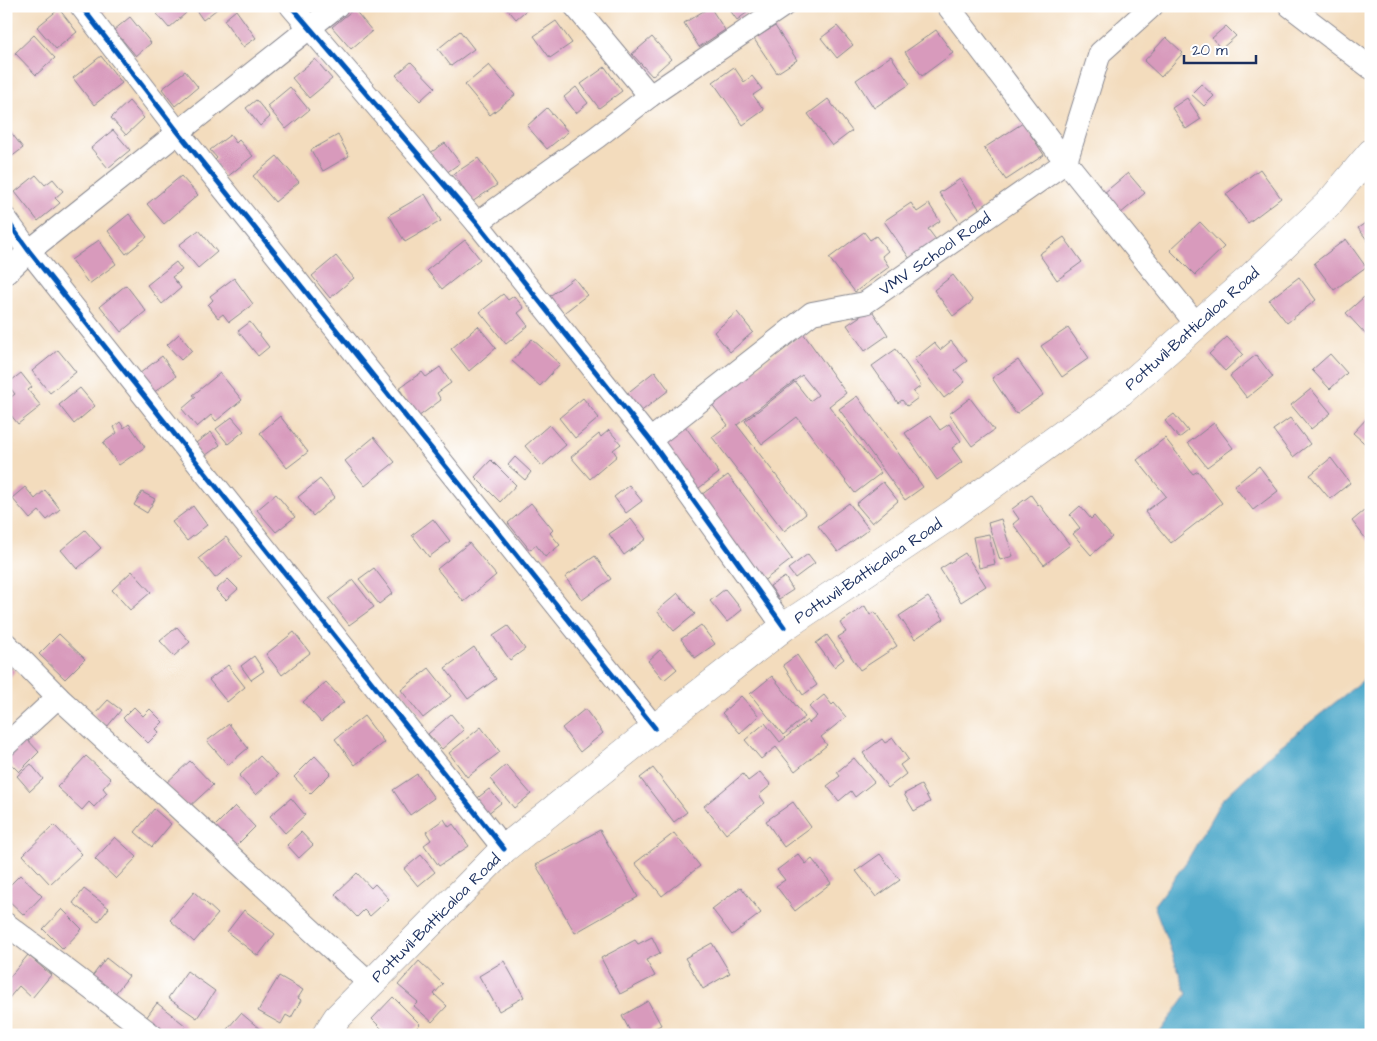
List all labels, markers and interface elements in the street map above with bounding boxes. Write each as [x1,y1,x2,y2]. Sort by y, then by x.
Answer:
scale bar [1184,32,1257,64]
text: 20 m [1192,40,1228,61]
street label: VMV School Road [875,207,995,301]
street label: Pottuvil-Batticaloa Road [1120,262,1264,396]
street label: Pottuvil-Batticaloa Road [790,513,946,629]
street label: Pottuvil-Batticaloa Road [367,849,505,987]

